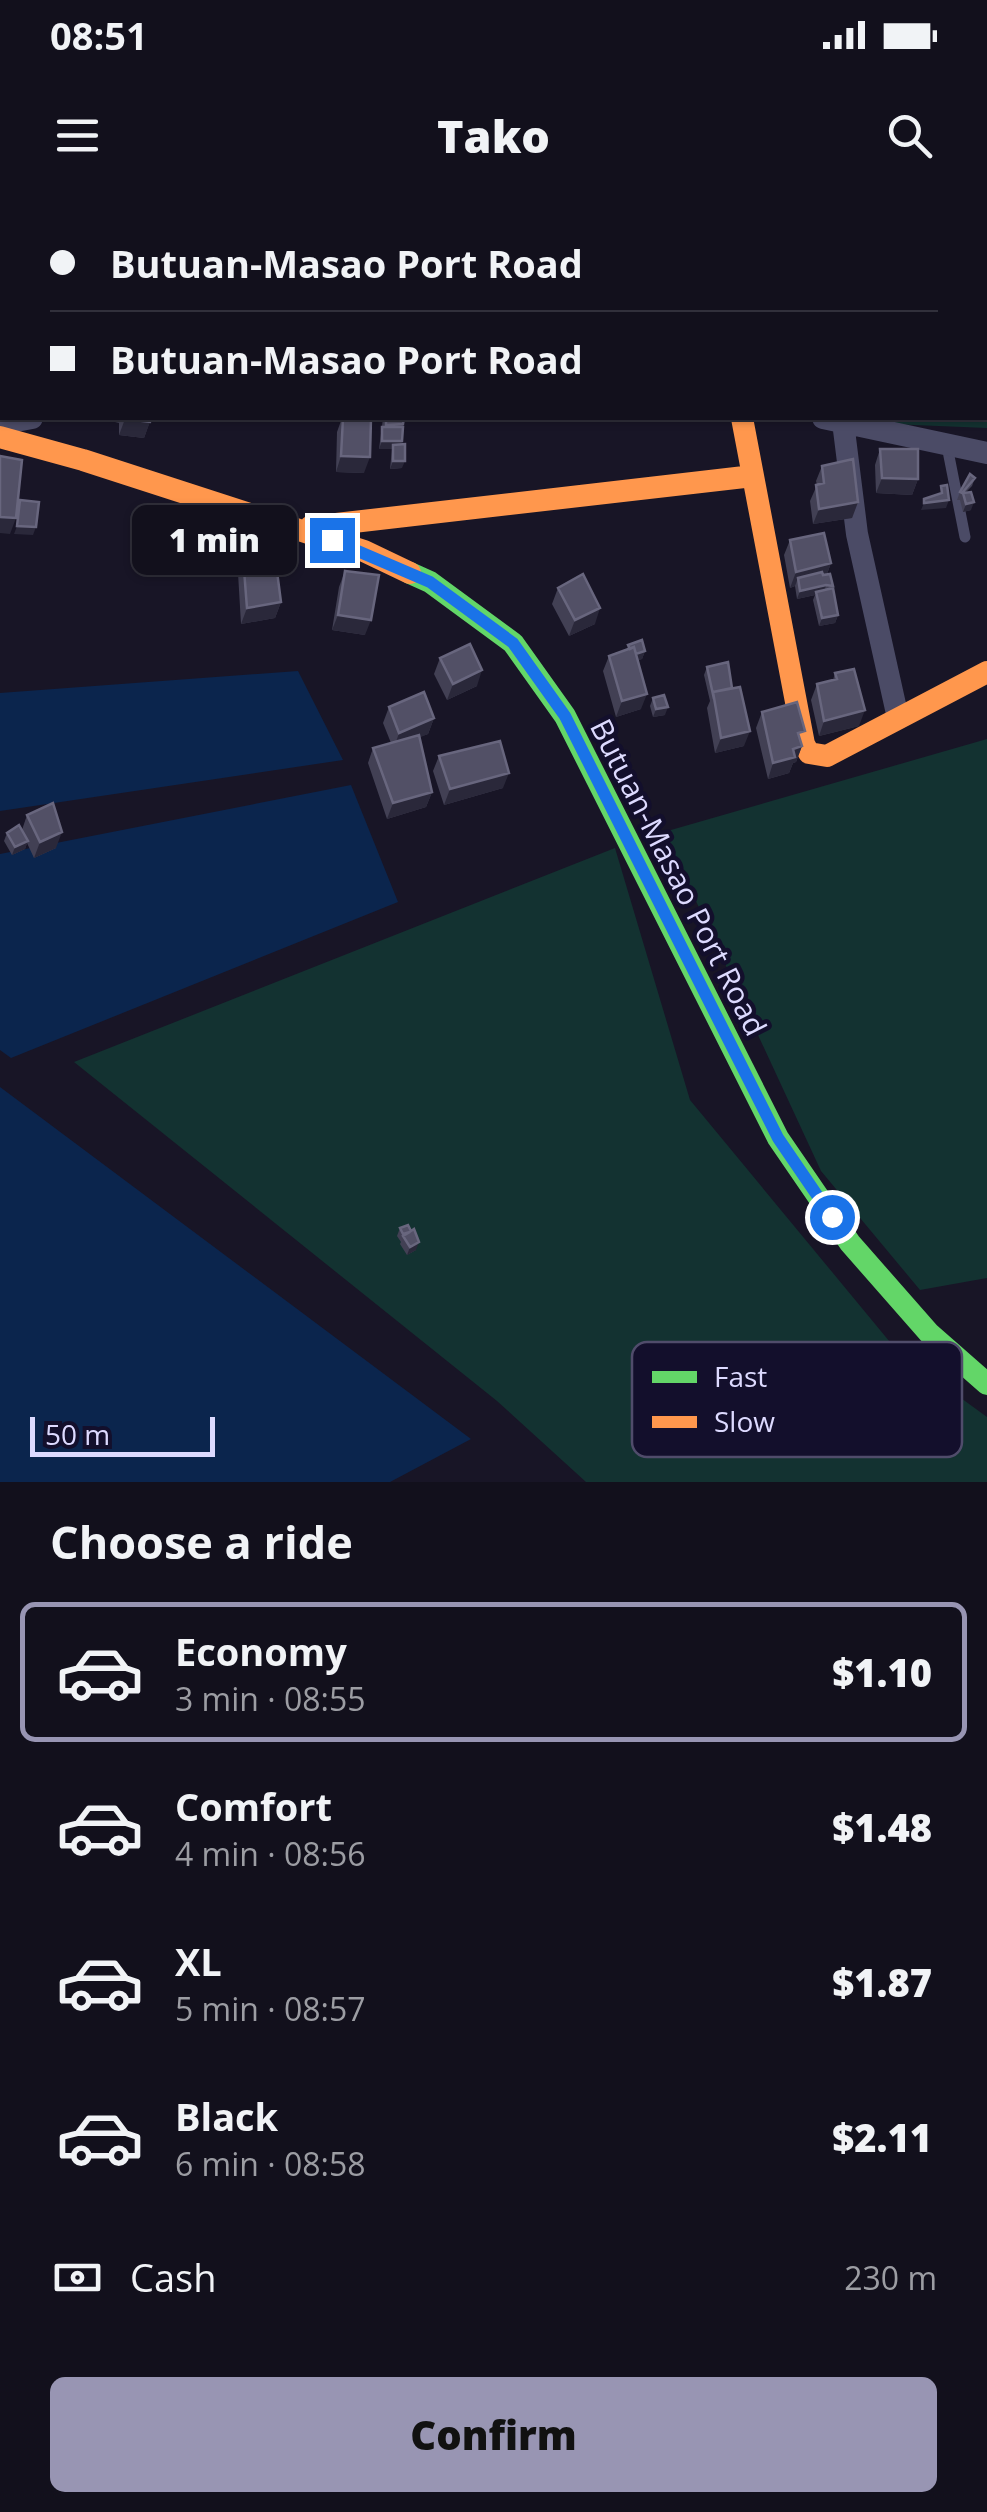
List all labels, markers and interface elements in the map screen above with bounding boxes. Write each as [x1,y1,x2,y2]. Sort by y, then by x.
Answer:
text: 08:51 [50,9,148,61]
text: Tako [437,105,550,166]
icon: menu [50,108,105,163]
icon: search [882,108,937,163]
text: Butuan-Masao Port Road [110,237,583,289]
text: Butuan-Masao Port Road [110,333,583,385]
callout: 1 min [132,505,297,575]
text: 1 min [169,518,260,561]
route end [310,518,355,563]
street label: Butuan-Masao Port Road [581,712,777,1042]
route start [810,1195,855,1240]
legend [632,1342,962,1457]
text: Fast [714,1357,767,1395]
text: Slow [714,1402,775,1440]
scale bar [30,1412,215,1456]
text: 50 m [45,1415,110,1453]
text: Choose a ride [50,1511,353,1572]
text: Economy [175,1625,347,1677]
icon: car [55,1627,145,1717]
text: $1.10 [832,1646,932,1698]
text: 3 min · 08:55 [175,1677,366,1720]
text: Comfort [175,1780,332,1832]
icon: car [55,1782,145,1872]
text: $1.48 [832,1801,932,1853]
text: 4 min · 08:56 [175,1832,366,1875]
text: XL [175,1935,222,1987]
icon: car [55,1937,145,2027]
text: $1.87 [832,1956,932,2008]
text: 5 min · 08:57 [175,1987,366,2030]
text: Black [175,2090,278,2142]
icon: car [55,2092,145,2182]
text: $2.11 [832,2111,932,2163]
text: 6 min · 08:58 [175,2142,366,2185]
icon: cash [50,2250,105,2305]
text: Cash [130,2251,216,2303]
text: 230 m [844,2256,937,2299]
button: Confirm [50,2377,937,2492]

